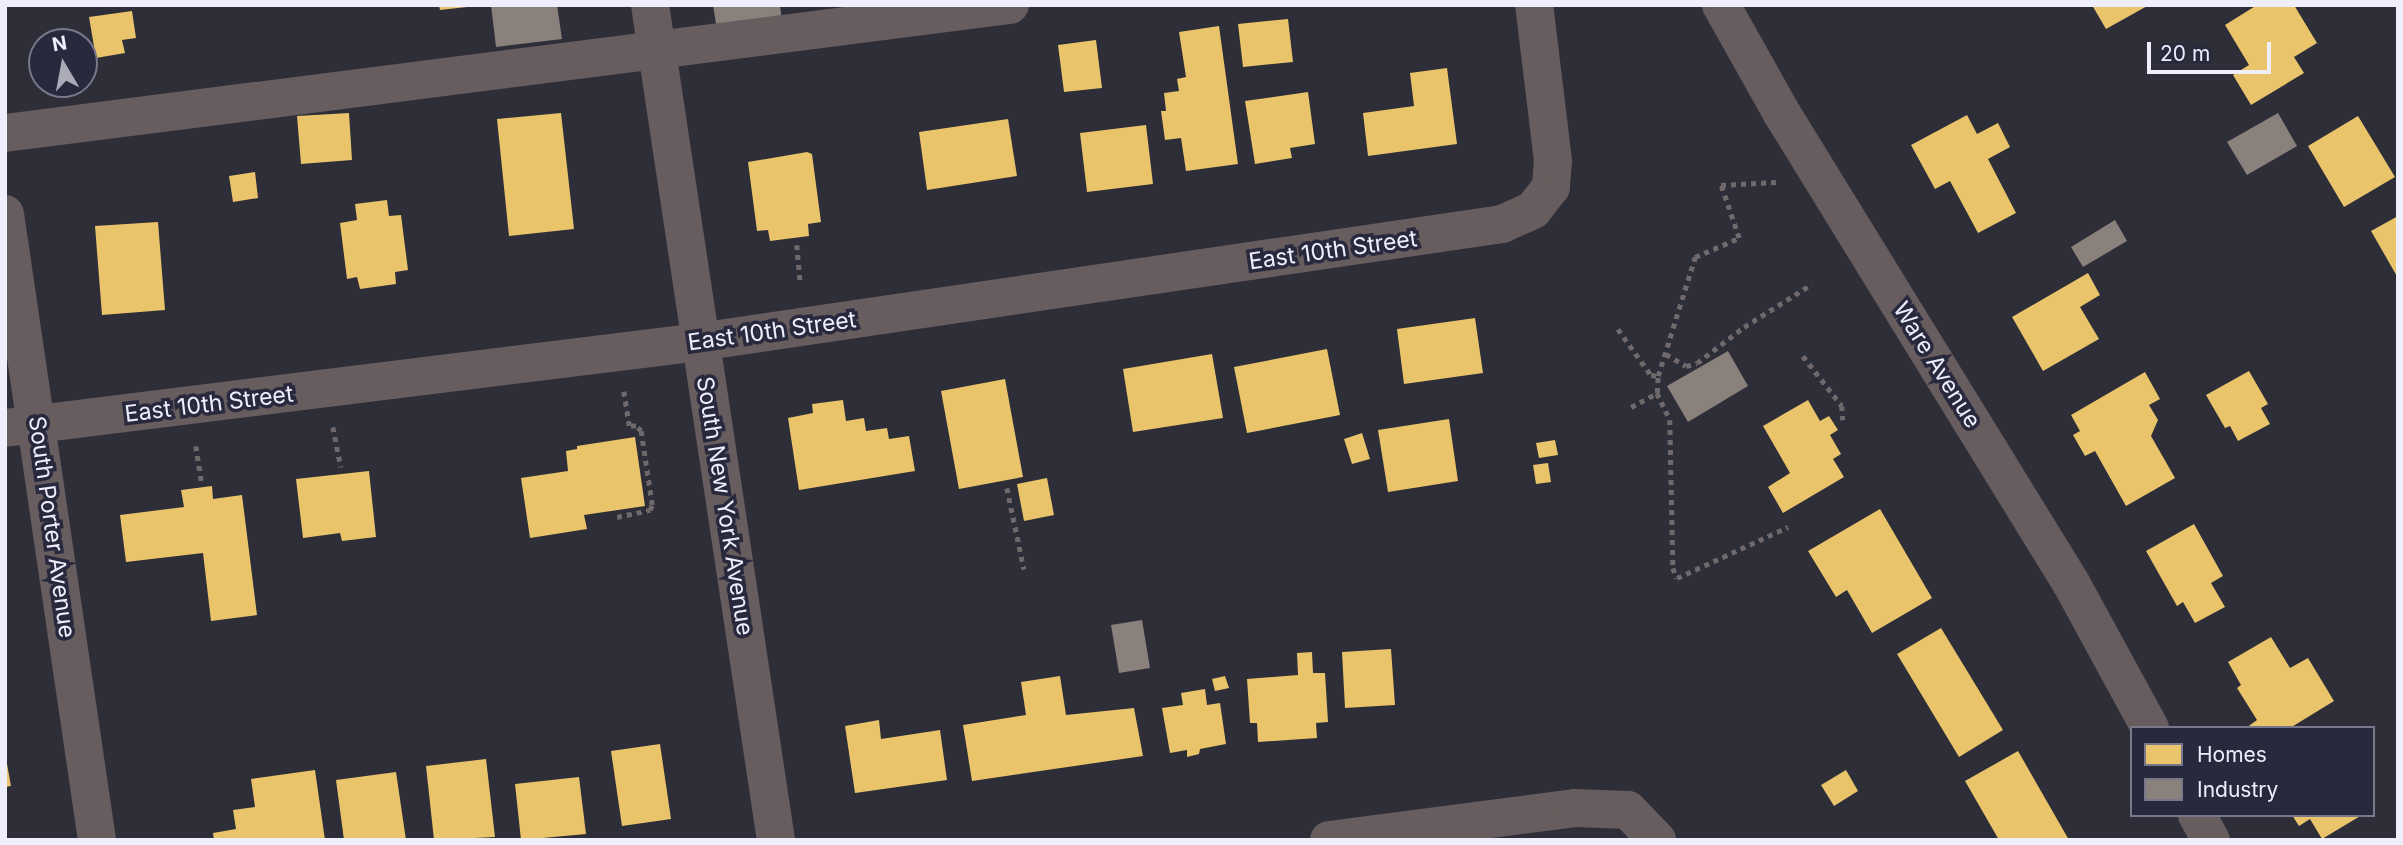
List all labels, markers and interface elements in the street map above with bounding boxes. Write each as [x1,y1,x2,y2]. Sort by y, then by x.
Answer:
north arrow [28,28,98,98]
scale bar [2151,28,2275,72]
text: N [50,31,69,56]
text: 20 m [2160,41,2210,66]
street label: East 10th Street [1247,225,1419,275]
street label: Ware Avenue [1887,297,1987,433]
street label: East 10th Street [686,306,858,356]
street label: South New York Avenue [691,375,759,637]
street label: East 10th Street [123,380,295,428]
street label: South Porter Avenue [23,414,81,640]
legend [2130,726,2375,817]
text: Homes [2197,742,2267,767]
text: Industry [2197,777,2278,802]

